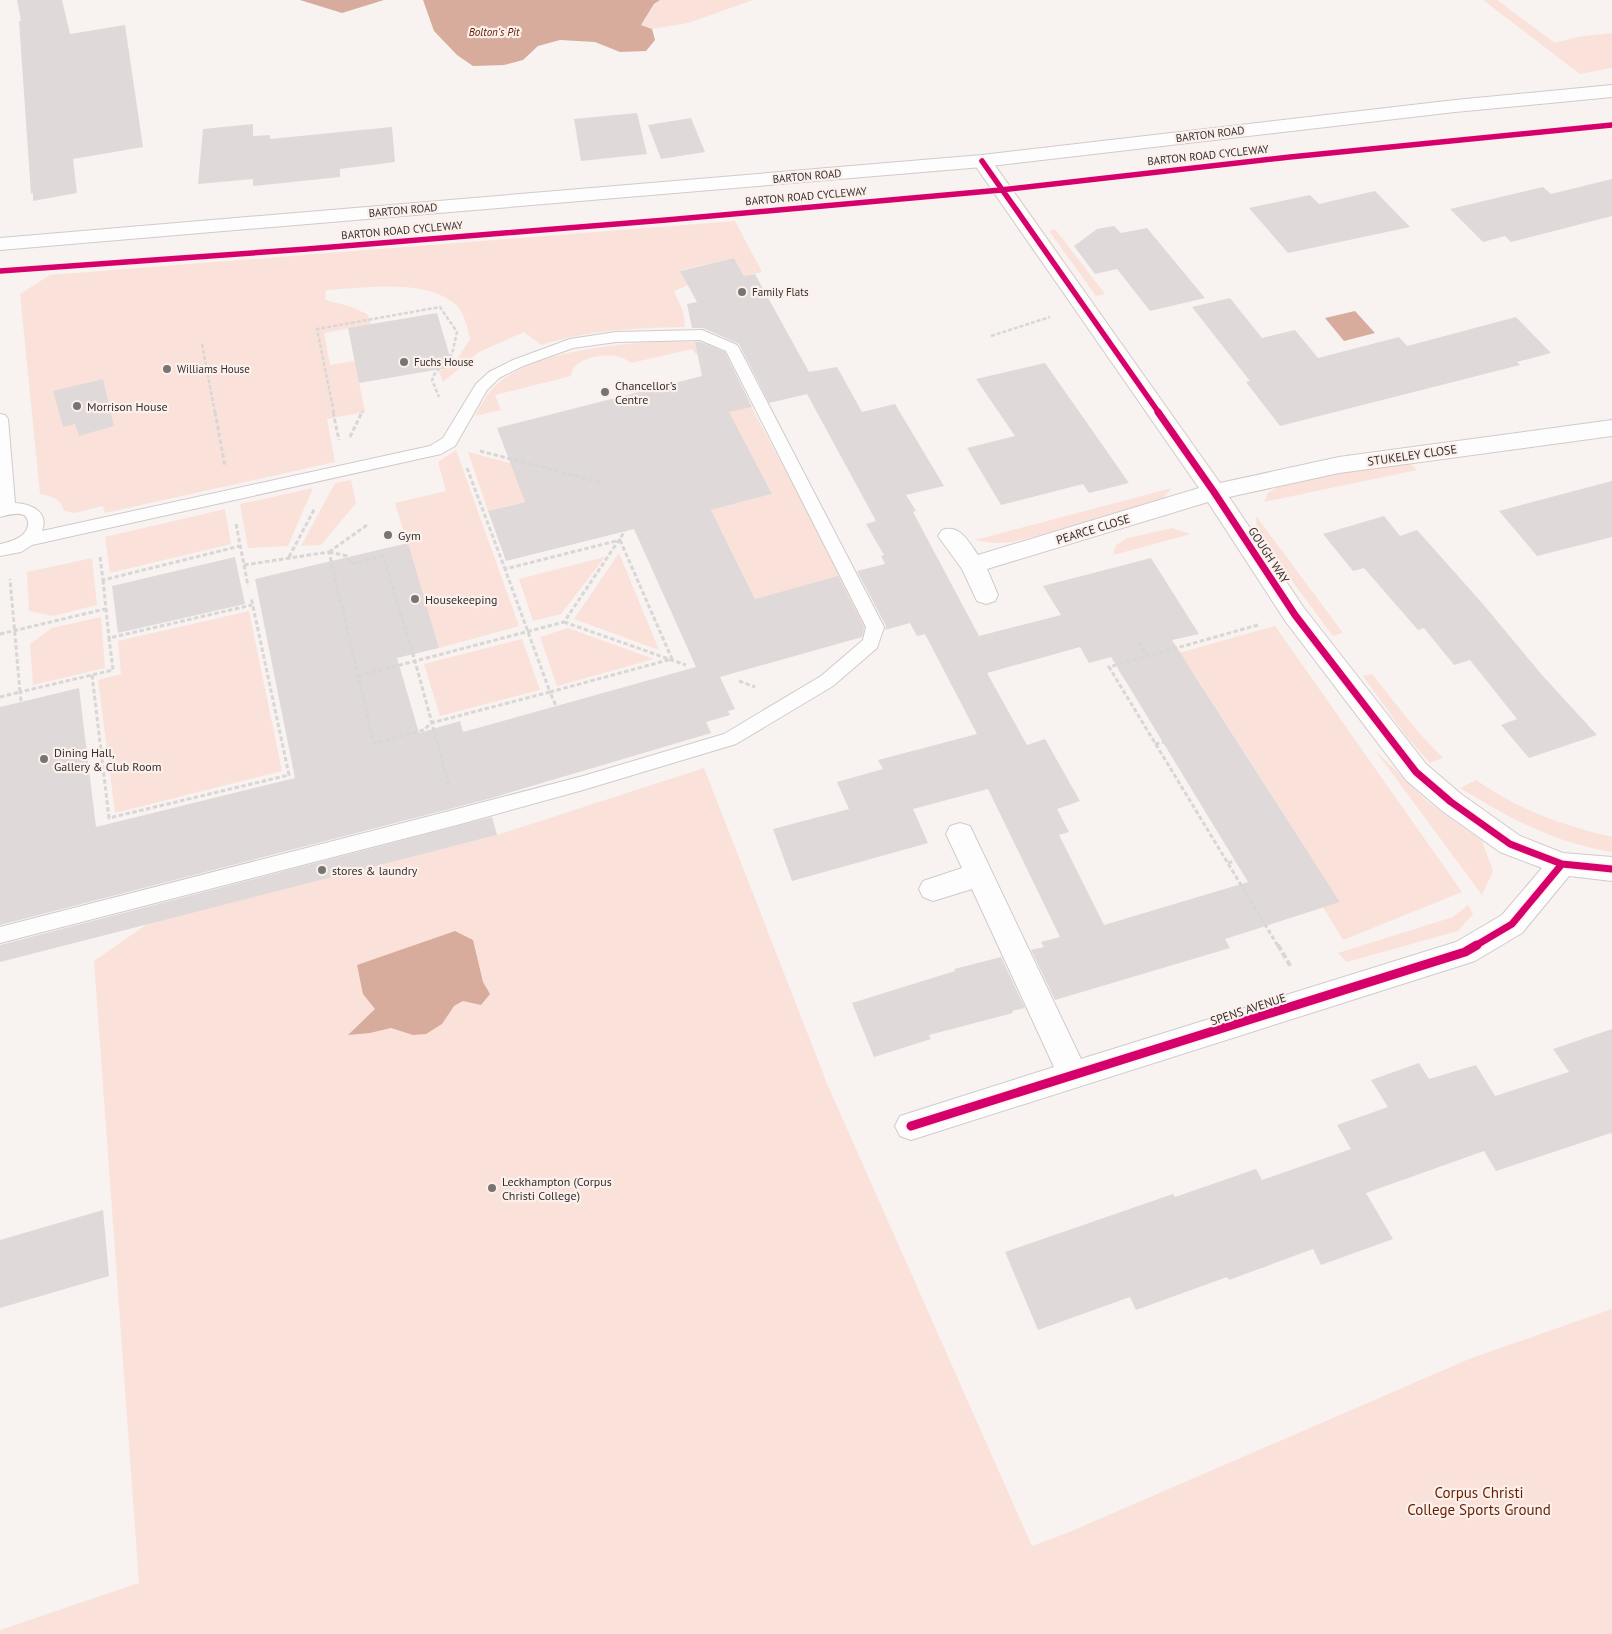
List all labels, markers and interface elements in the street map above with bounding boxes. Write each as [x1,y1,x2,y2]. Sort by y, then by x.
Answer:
water label: Bolton’s Pit [469,25,520,39]
street label: BARTON ROAD [1175,123,1245,145]
street label: BARTON ROAD CYCLEWAY [1147,142,1270,168]
street label: BARTON ROAD [772,166,842,186]
street label: BARTON ROAD CYCLEWAY [745,184,868,208]
street label: BARTON ROAD [368,200,438,220]
street label: BARTON ROAD CYCLEWAY [341,218,464,242]
place label: Family Flats [752,285,809,299]
marker: Family Flats [736,286,748,298]
place label: Fuchs House [414,355,474,369]
marker: Fuchs House [398,356,410,368]
place label: Williams House [177,362,250,376]
marker: Williams House [161,363,173,375]
place label: Chancellor's Centre [615,378,677,407]
marker: Chancellor's Centre [599,386,611,398]
place label: Morrison House [87,399,168,414]
marker: Morrison House [71,400,83,412]
street label: STUKELEY CLOSE [1366,441,1458,469]
street label: PEARCE CLOSE [1054,511,1132,547]
street label: GOUGH WAY [1245,524,1293,586]
place label: Gym [398,528,421,543]
marker: Gym [382,529,394,541]
place label: Housekeeping [425,592,498,607]
marker: Housekeeping [409,593,421,605]
place label: Dining Hall, Gallery & Club Room [54,745,162,774]
marker: Dining Hall, Gallery & Club Room [38,753,50,765]
place label: stores & laundry [332,863,418,878]
marker: stores & laundry [316,864,328,876]
street label: SPENS AVENUE [1208,990,1288,1028]
place label: Leckhampton (Corpus Christi College) [502,1174,612,1203]
marker: Leckhampton (Corpus Christi College) [486,1182,498,1194]
park label: Corpus Christi College Sports Ground [1407,1483,1551,1519]

